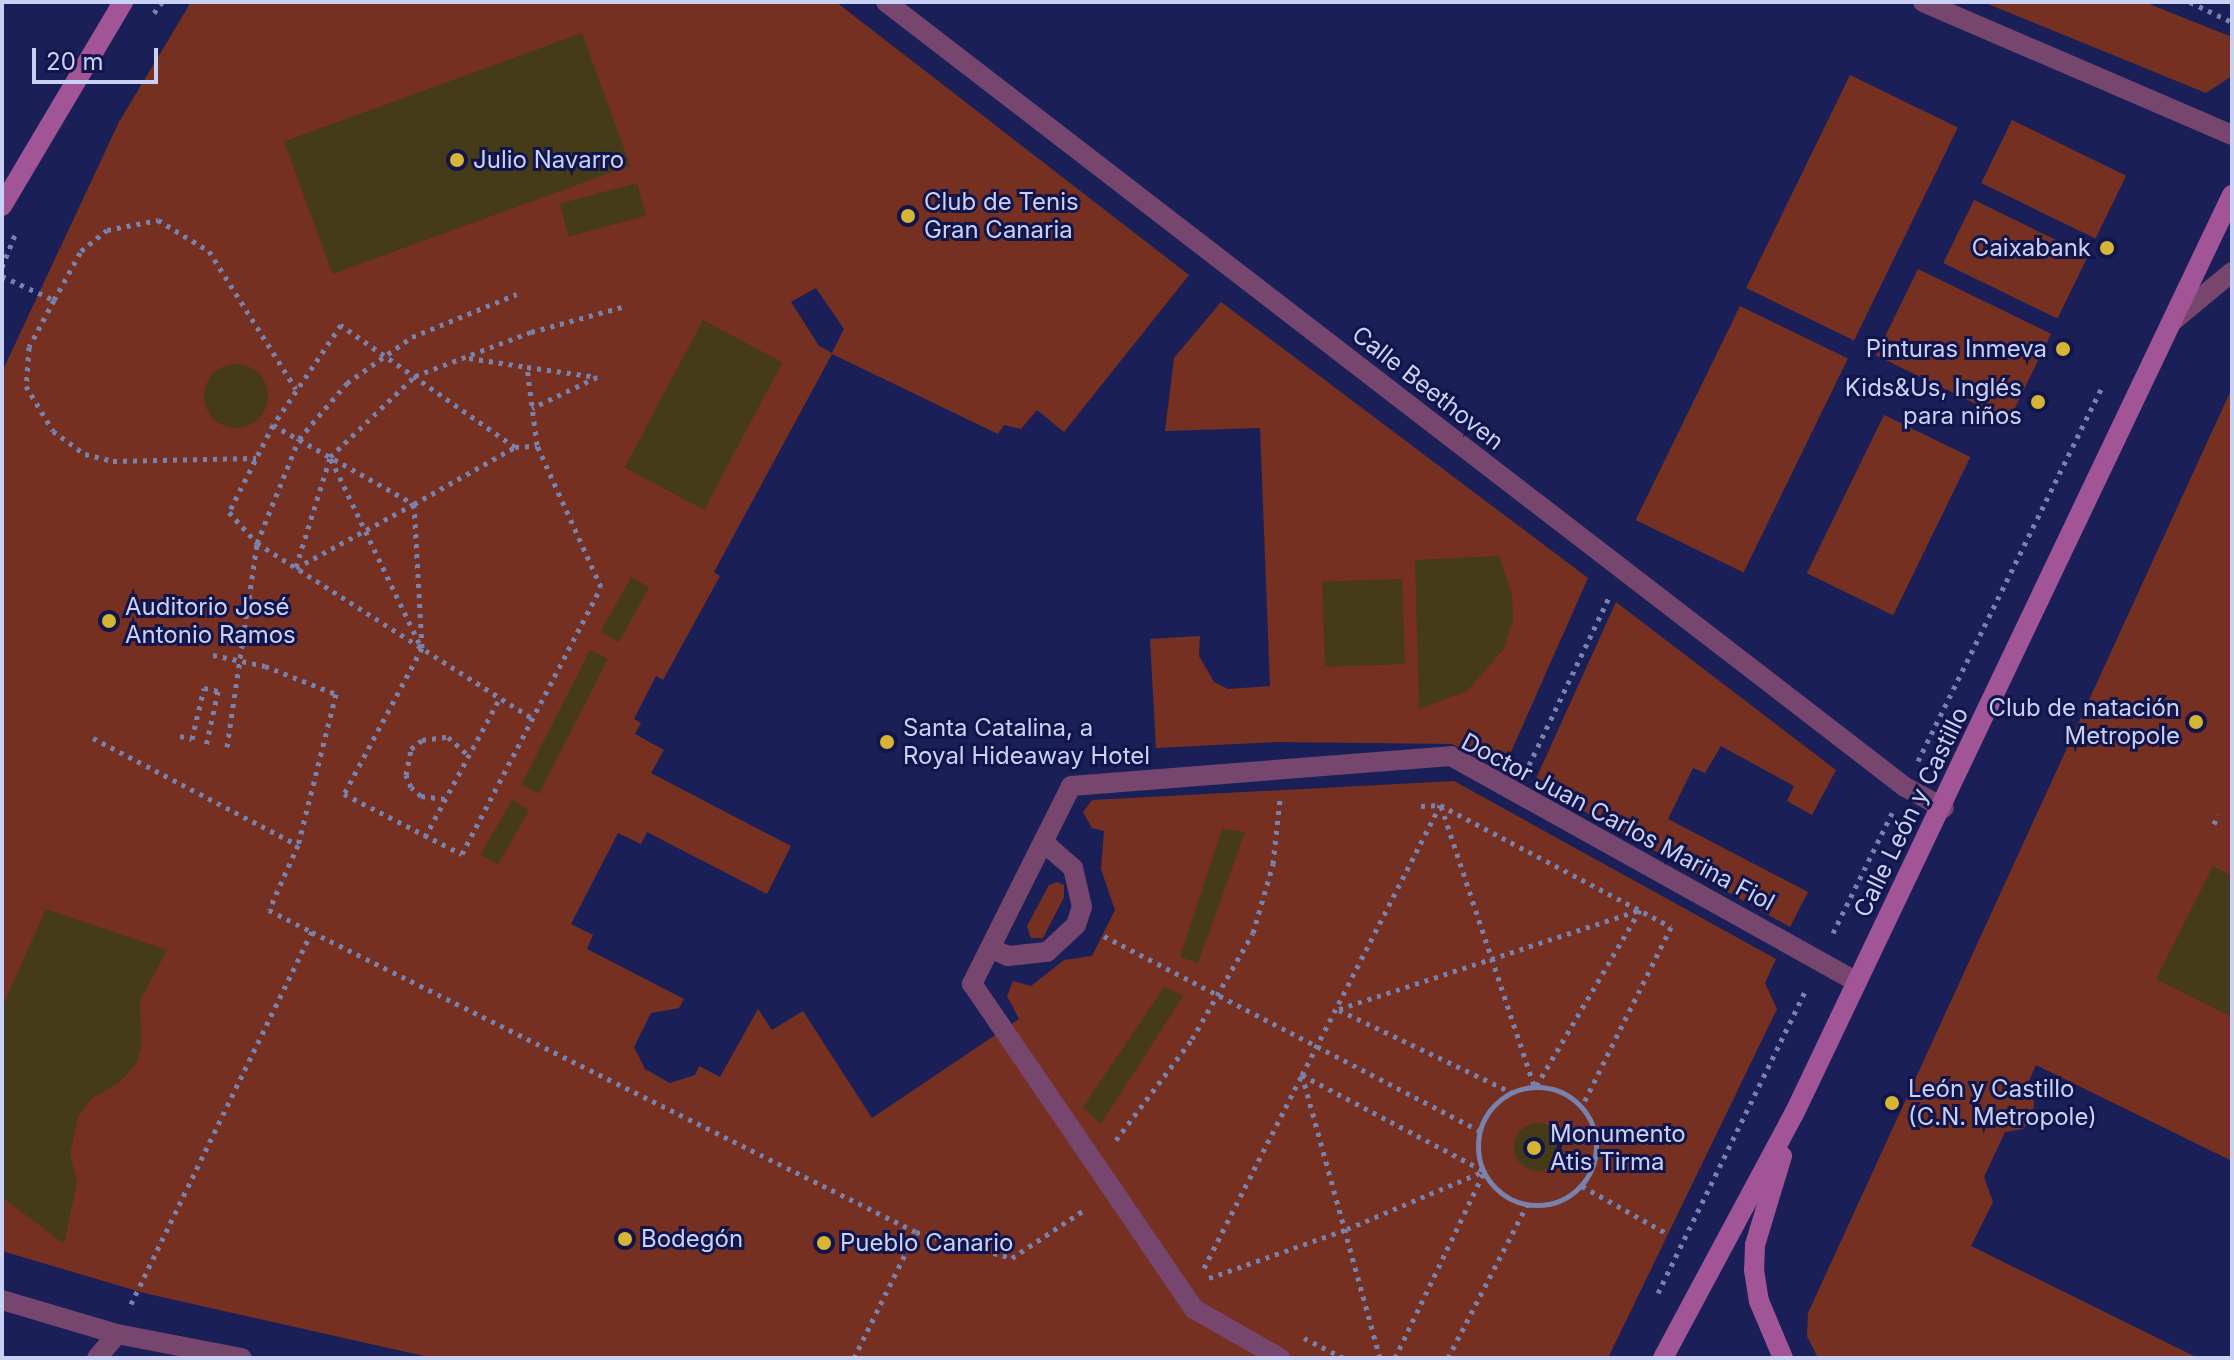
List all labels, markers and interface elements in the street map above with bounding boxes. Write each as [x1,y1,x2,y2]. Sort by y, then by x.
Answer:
scale bar [36,32,162,82]
text: 20 m [46,47,104,76]
place label: Julio Navarro [473,146,624,174]
marker: Julio Navarro [448,151,466,169]
place label: Club de Tenis Gran Canaria [924,188,1079,244]
marker: Club de Tenis Gran Canaria [899,207,917,225]
place label: Caixabank [1972,234,2091,262]
marker: Caixabank [2098,239,2116,257]
street label: Calle Beethoven [1347,320,1509,456]
place label: Pinturas Inmeva [1866,335,2047,363]
marker: Pinturas Inmeva [2054,340,2072,358]
place label: Kids&Us, Inglés para niños [1845,374,2022,430]
marker: Kids&Us, Inglés para niños [2029,393,2047,411]
place label: Auditorio José Antonio Ramos [125,593,296,649]
marker: Auditorio José Antonio Ramos [100,612,118,630]
place label: Club de natación Metropole [1988,694,2180,750]
street label: Calle León y Castillo [1848,702,1974,922]
marker: Club de natación Metropole [2187,713,2205,731]
place label: Santa Catalina, a Royal Hideaway Hotel [903,714,1150,770]
street label: Doctor Juan Carlos Marina Fiol [1456,727,1780,917]
marker: Santa Catalina, a Royal Hideaway Hotel [878,733,896,751]
place label: León y Castillo (C.N. Metropole) [1908,1075,2097,1131]
marker: León y Castillo (C.N. Metropole) [1883,1094,1901,1112]
place label: Monumento Atis Tirma [1550,1120,1686,1176]
marker: Monumento Atis Tirma [1525,1139,1543,1157]
place label: Bodegón [641,1225,743,1253]
place label: Pueblo Canario [840,1229,1013,1257]
marker: Bodegón [616,1230,634,1248]
marker: Pueblo Canario [815,1234,833,1252]

